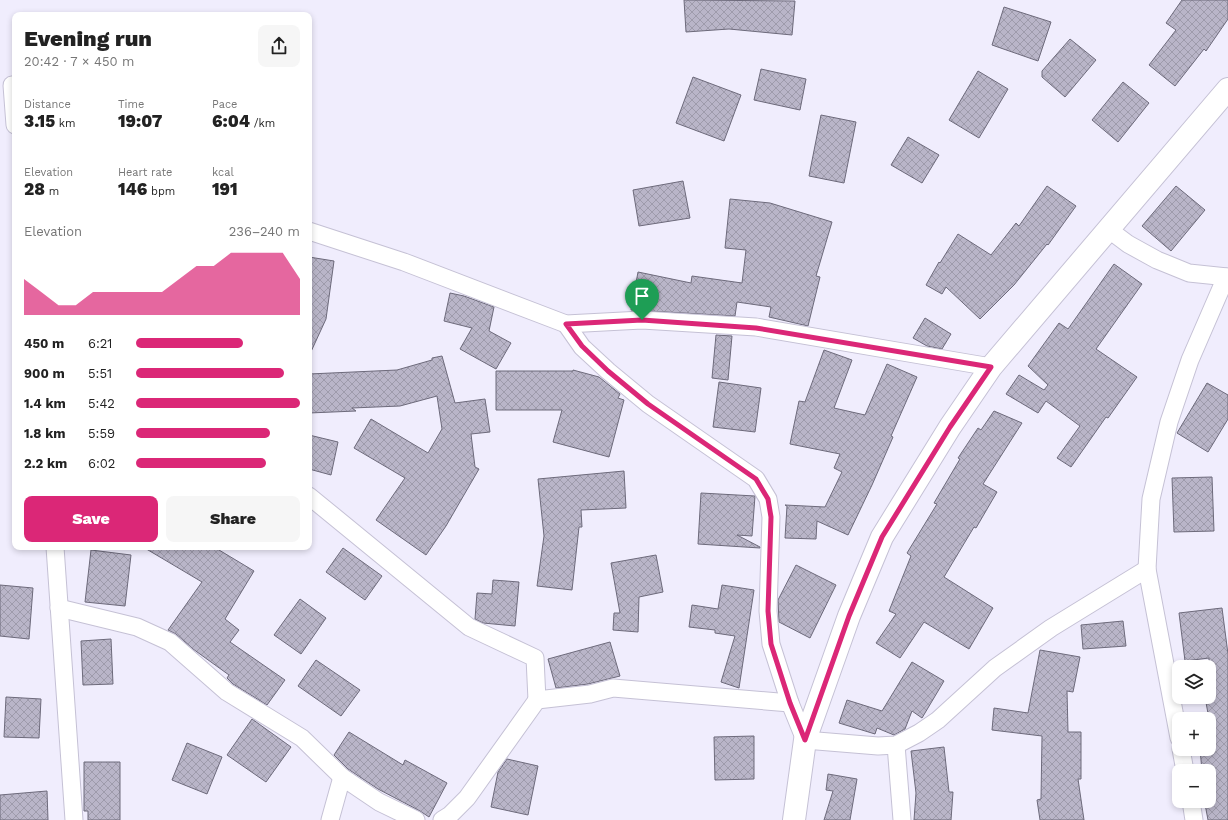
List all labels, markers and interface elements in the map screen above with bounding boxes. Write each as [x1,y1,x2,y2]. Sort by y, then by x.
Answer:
button: share [258,25,300,67]
text: Evening run [24,26,152,51]
text: 20:42 · 7 × 450 m [24,54,134,69]
text: Distance [24,98,71,111]
text: Time [118,98,144,111]
text: Pace [212,98,237,111]
text: 3.15 [24,111,55,131]
text: 19:07 [118,111,162,131]
text: 6:04 [212,111,250,131]
text: km [55,117,76,130]
text: /km [250,117,275,130]
text: Elevation [24,166,73,179]
text: Heart rate [118,166,172,179]
text: kcal [212,166,234,179]
text: 28 [24,179,45,199]
text: 146 [118,179,147,199]
text: 191 [212,179,238,199]
text: m [45,185,59,198]
text: bpm [147,185,175,198]
text: Elevation [24,224,82,239]
text: 236–240 m [229,224,300,239]
pin [625,279,659,320]
icon: arrive [631,285,653,307]
text: 450 m [24,336,64,351]
text: 6:21 [88,336,112,351]
text: 900 m [24,366,65,381]
text: 5:51 [88,366,112,381]
text: 1.4 km [24,396,66,411]
text: 5:42 [88,396,115,411]
text: 1.8 km [24,426,66,441]
text: 5:59 [88,426,115,441]
text: 2.2 km [24,456,67,471]
text: 6:02 [88,456,115,471]
button: Save [24,496,158,542]
button: Share [166,496,300,542]
map controls [1172,660,1216,808]
button: layers [1172,660,1216,704]
button: + [1172,712,1216,756]
button: − [1172,764,1216,808]

